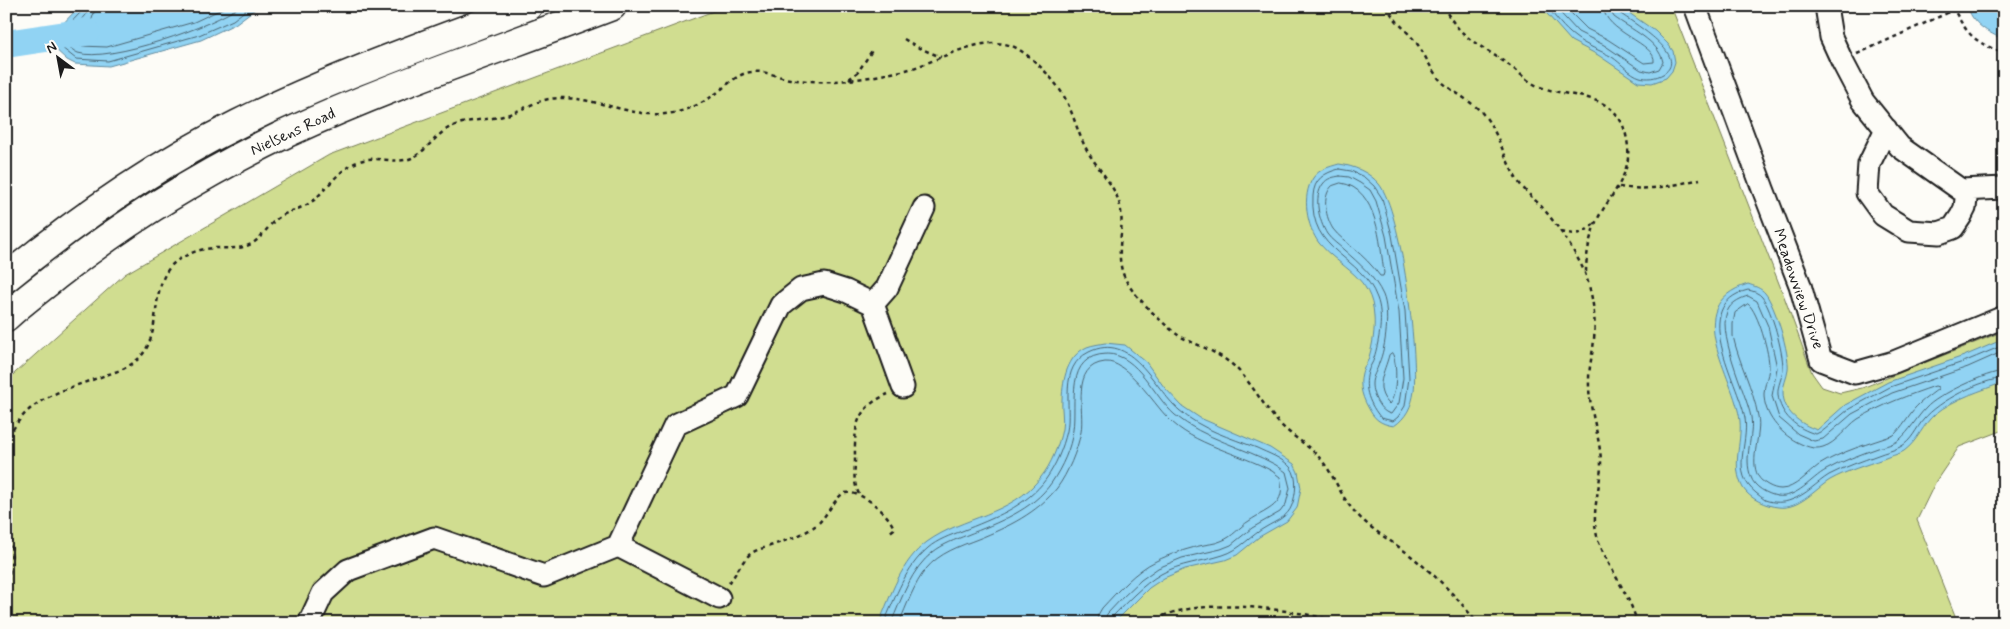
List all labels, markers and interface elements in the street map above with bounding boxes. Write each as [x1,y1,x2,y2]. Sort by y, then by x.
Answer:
north arrow [32,32,82,82]
text: N [43,38,60,58]
street label: Nielsens Road [247,103,339,161]
street label: Meadowview Drive [1768,226,1828,352]

